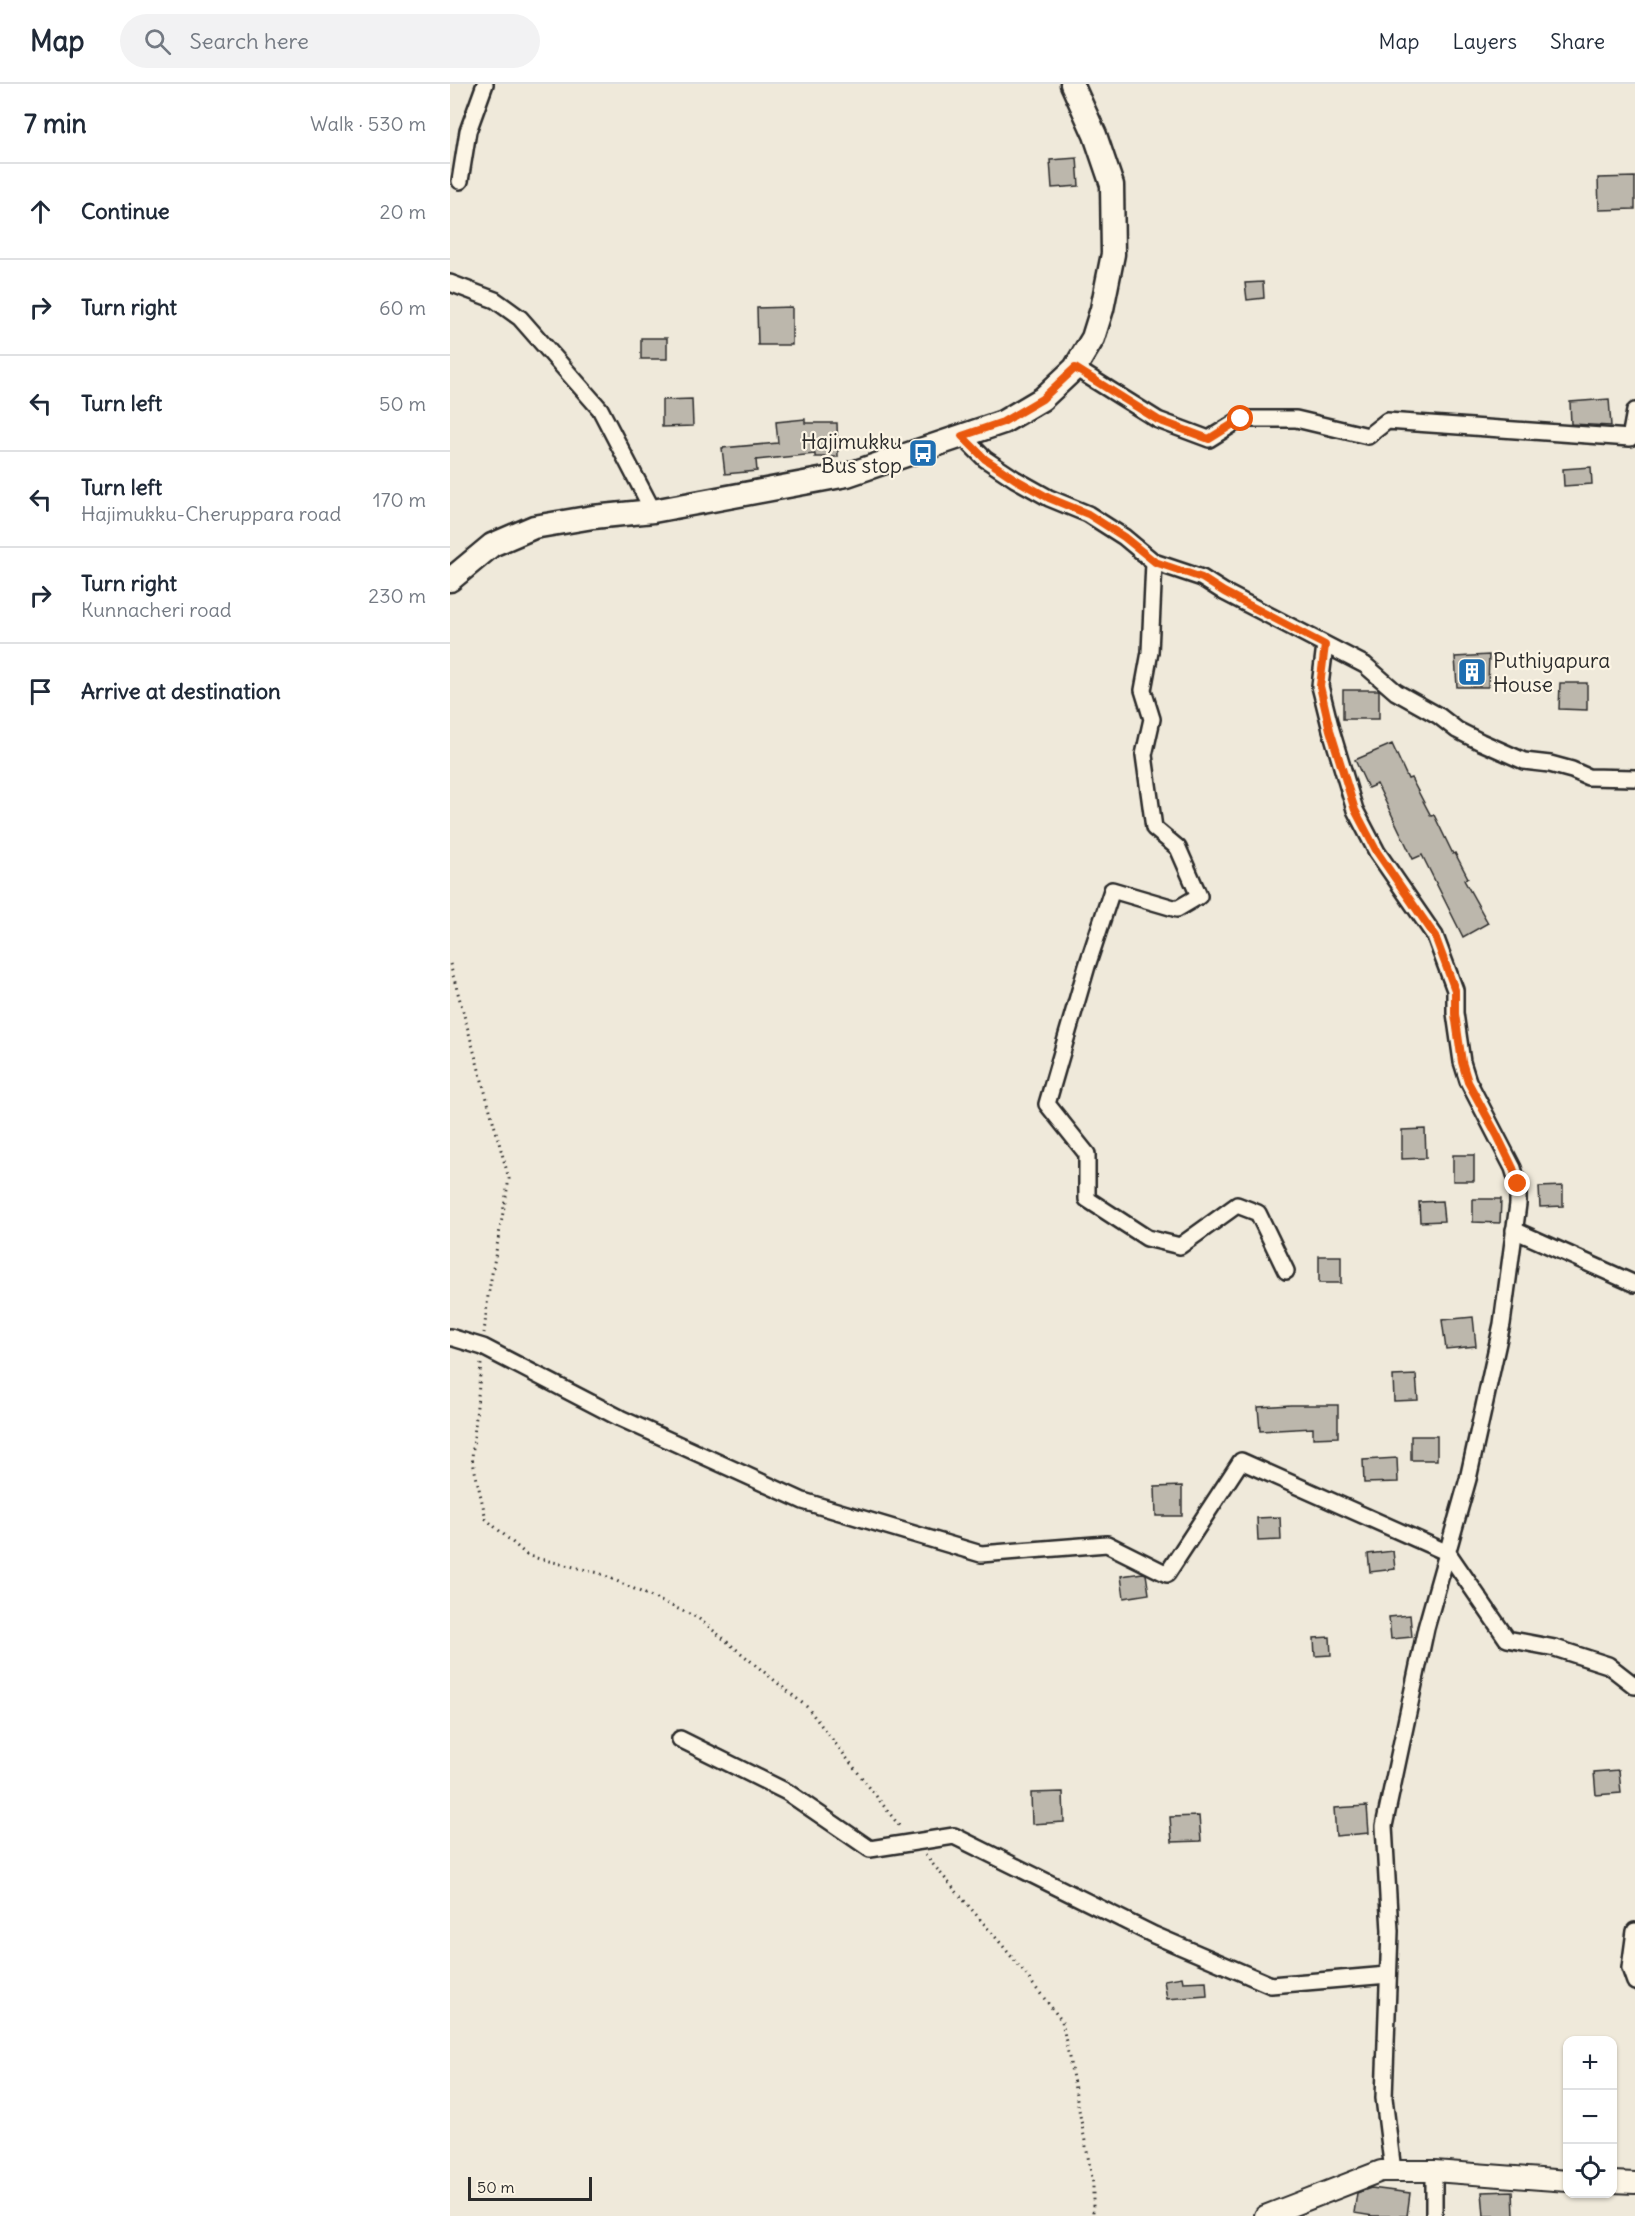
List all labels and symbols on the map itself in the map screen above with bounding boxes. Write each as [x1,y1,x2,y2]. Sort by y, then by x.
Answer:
route start [1227,405,1253,431]
place label: Hajimukku Bus stop [801,428,902,479]
bus stop icon: Hajimukku Bus stop [907,437,939,469]
place label: Puthiyapura House [1493,647,1610,698]
building icon: Puthiyapura House [1456,656,1488,688]
route end [1504,1170,1530,1196]
scale bar [468,2174,592,2202]

